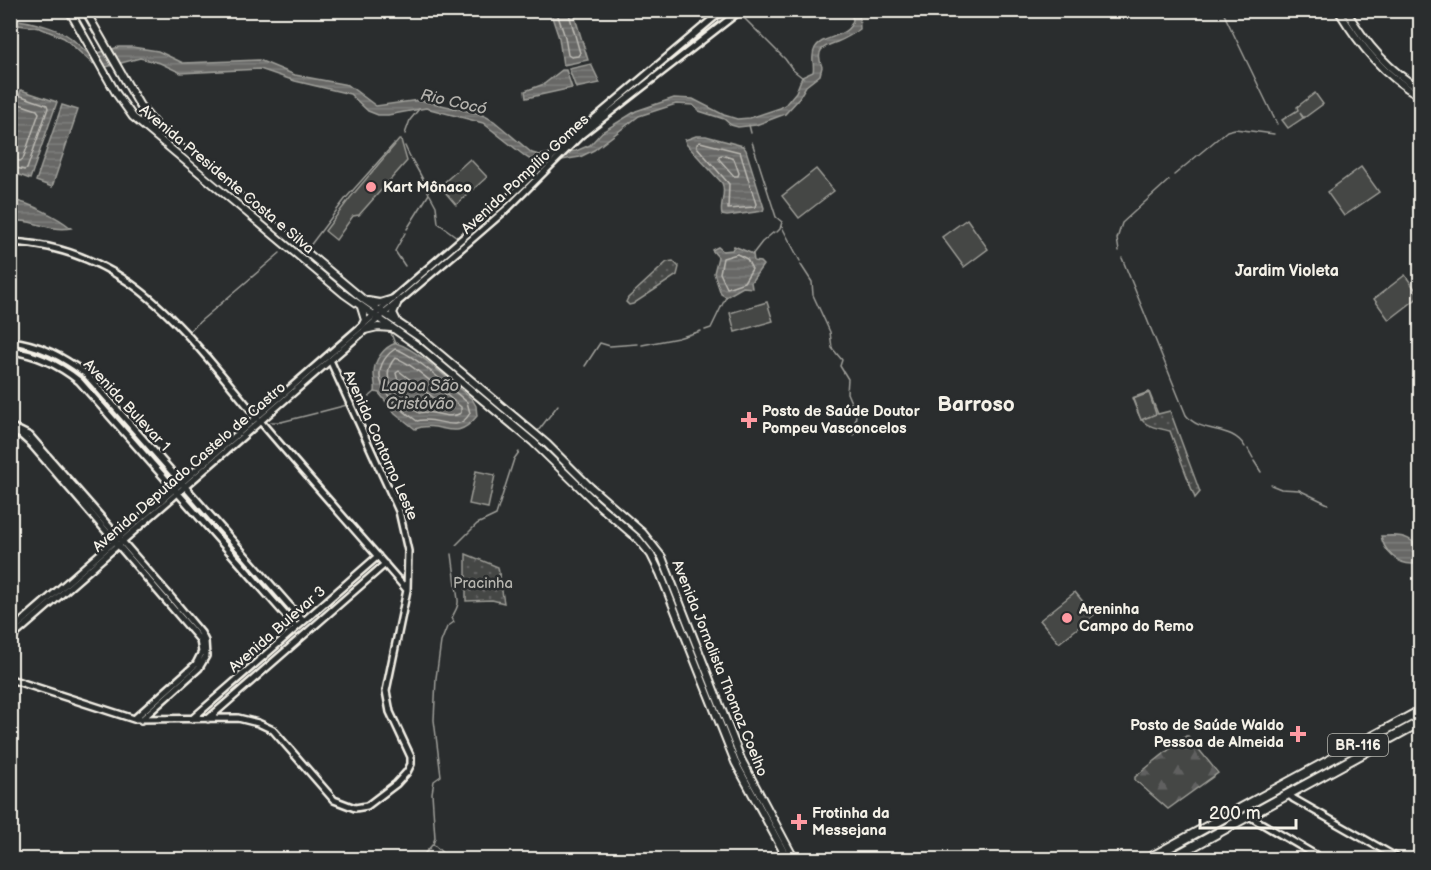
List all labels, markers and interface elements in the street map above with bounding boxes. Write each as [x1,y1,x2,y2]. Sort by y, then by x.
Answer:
water label: Rio Cocó [419,86,489,119]
street label: Avenida Presidente Costa e Silva [135,101,318,258]
street label: Avenida Pompílio Gomes [458,110,594,239]
place label: Kart Mônaco [383,178,472,197]
marker: Kart Mônaco [364,180,378,194]
district label: Jardim Violeta [1235,262,1339,281]
street label: Avenida Bulevar 1 [79,355,174,455]
street label: Avenida Contorno Leste [339,367,422,523]
water label: Lagoa São Cristóvão [381,377,459,414]
street label: Avenida Deputado Castelo de Castro [89,378,290,557]
district label: Barroso [937,392,1015,417]
place label: Posto de Saúde Doutor Pompeu Vasconcelos [762,402,921,438]
marker: Posto de Saúde Doutor Pompeu Vasconcelos [740,411,758,429]
street label: Avenida Jornalista Thomaz Coelho [667,557,772,779]
park label: Pracinha [453,574,513,593]
street label: Avenida Bulevar 3 [225,582,330,677]
place label: Areninha Campo do Remo [1078,600,1194,636]
marker: Areninha Campo do Remo [1060,611,1074,625]
place label: Posto de Saúde Waldo Pessoa de Almeida [1130,716,1284,752]
marker: Posto de Saúde Waldo Pessoa de Almeida [1289,725,1307,743]
road number: BR-116 [1328,734,1388,756]
scale bar [1200,792,1296,830]
text: 200 m [1209,803,1261,824]
place label: Frotinha da Messejana [812,804,890,840]
marker: Frotinha da Messejana [790,813,808,831]

